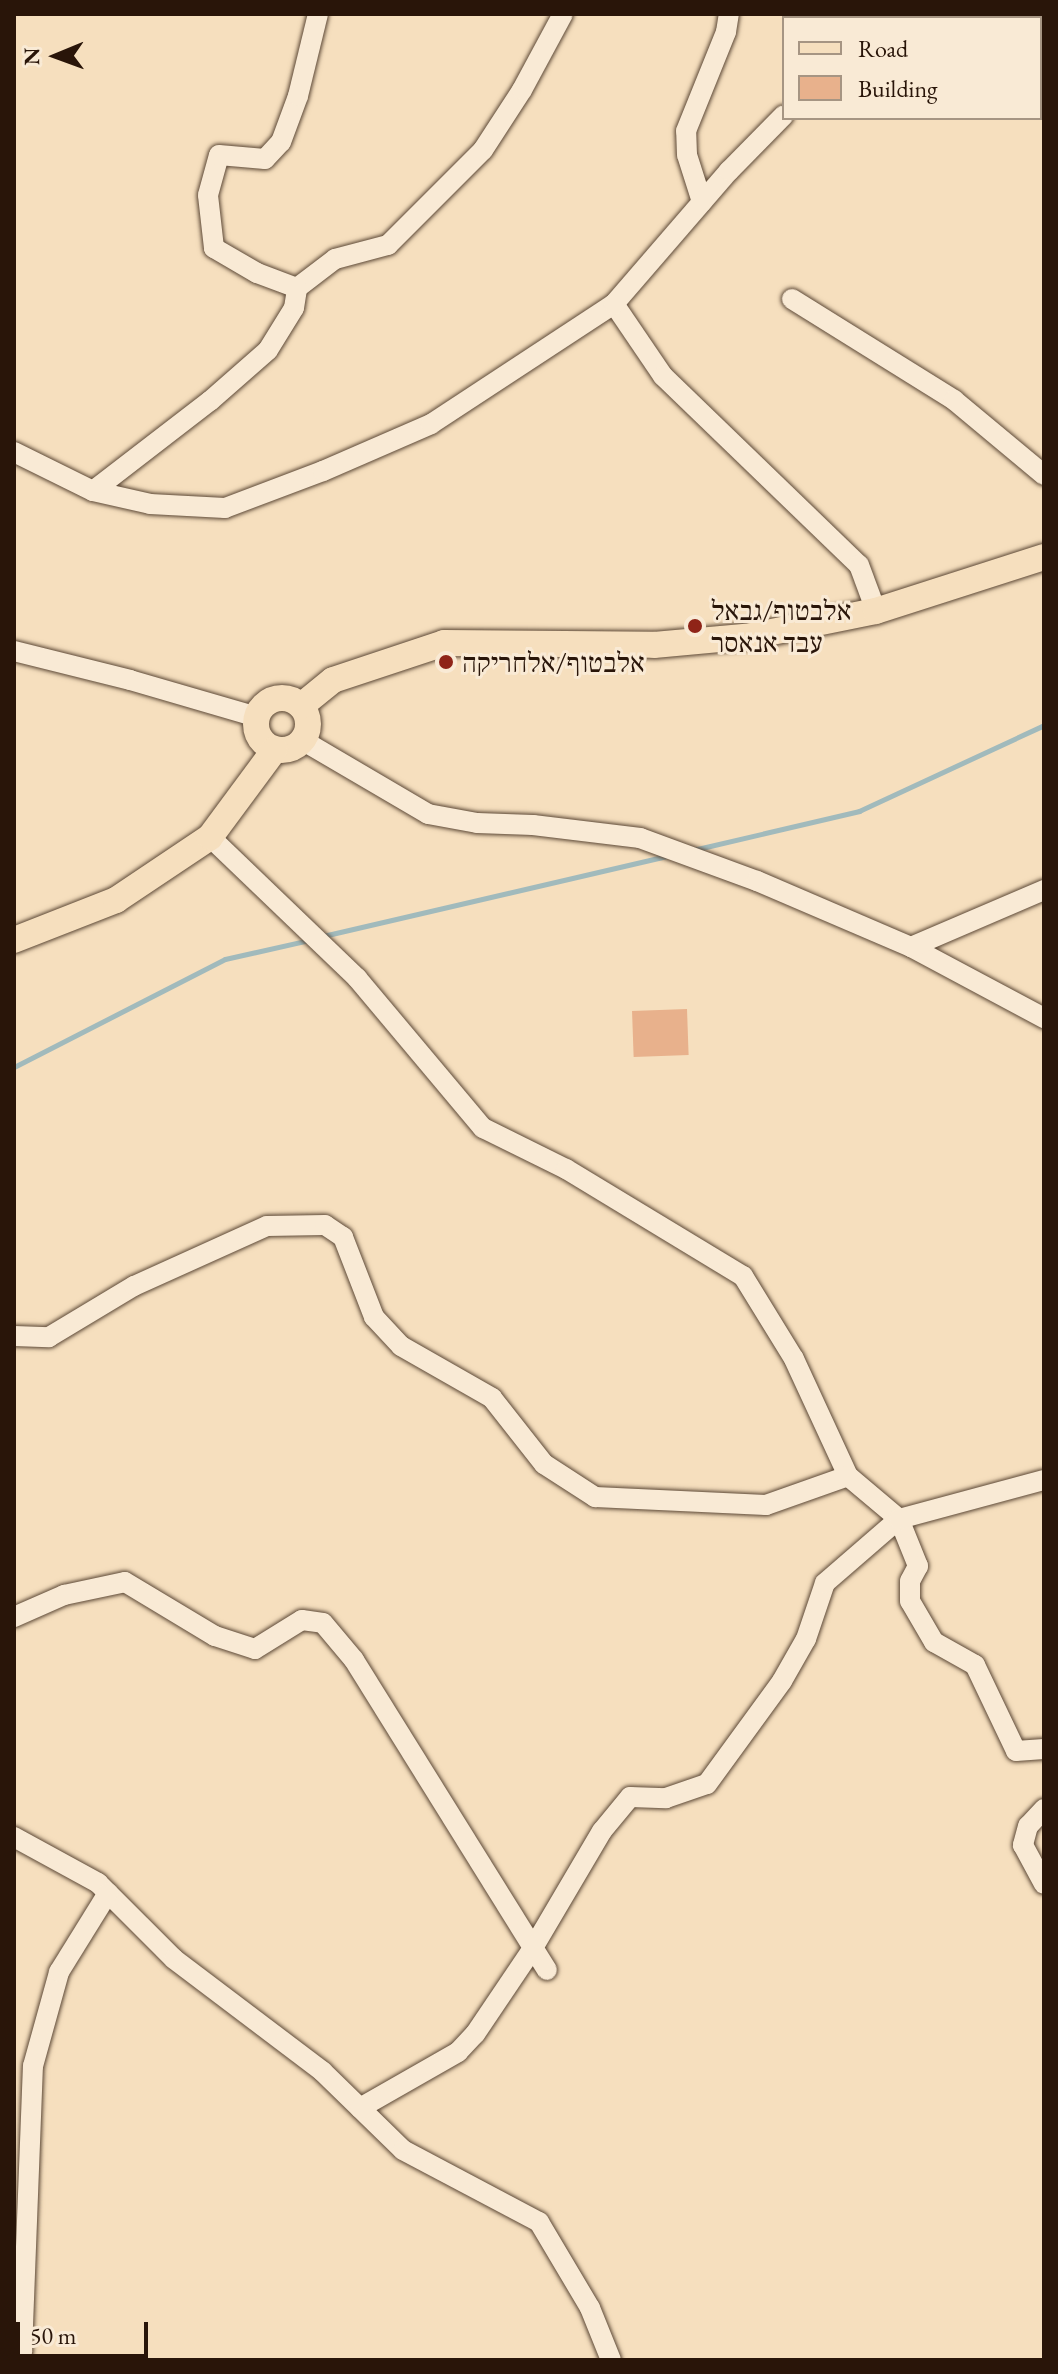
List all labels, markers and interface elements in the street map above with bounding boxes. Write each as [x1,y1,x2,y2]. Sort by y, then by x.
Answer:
north arrow [16,16,96,96]
legend [782,16,1042,120]
text: Road [858,33,908,64]
text: N [17,47,46,66]
text: Building [858,73,938,104]
place label: אלבטוף/גבאל עבד אנאסר [711,593,852,659]
marker: אלבטוף/גבאל עבד אנאסר [686,617,704,635]
place label: אלבטוף/אלחריקה [462,645,645,679]
marker: אלבטוף/אלחריקה [437,653,455,671]
scale bar [20,2306,152,2356]
text: 50 m [30,2320,77,2351]

